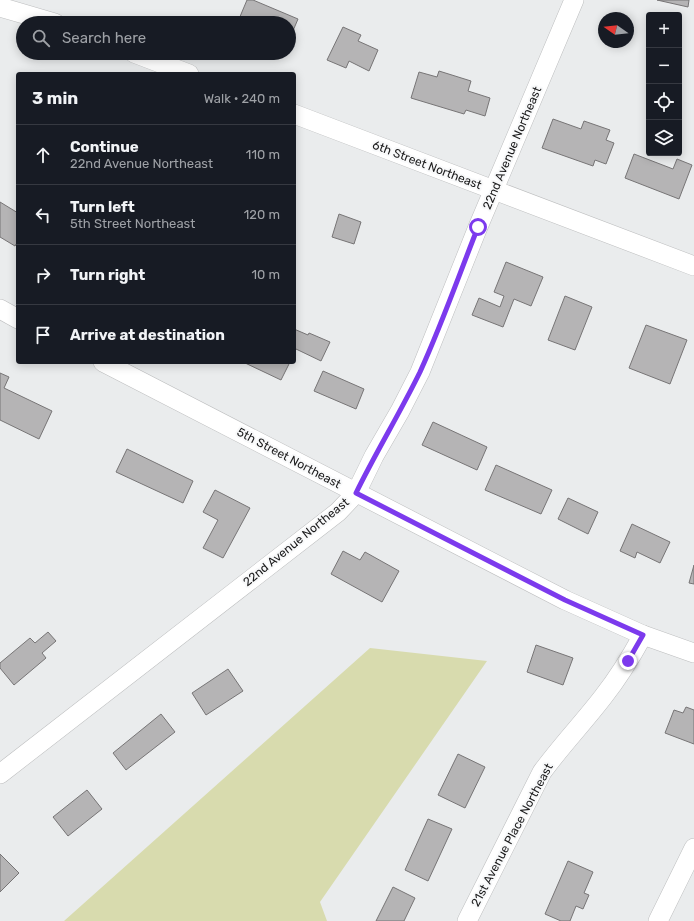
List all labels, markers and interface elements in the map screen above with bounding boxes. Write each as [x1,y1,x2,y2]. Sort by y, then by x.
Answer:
north arrow [598,12,634,48]
map controls [646,12,682,156]
button: + [646,12,682,48]
search box [16,16,296,60]
icon: search [30,27,52,49]
text: Search here [62,29,146,47]
button: − [646,48,682,84]
street label: 22nd Avenue Northeast [480,84,544,212]
button: locate [646,84,682,120]
text: 3 min [32,88,78,108]
text: Walk · 240 m [204,91,280,106]
button: layers [646,120,682,156]
text: Continue [70,138,139,156]
street label: 6th Street Northeast [370,138,484,192]
icon: ahead [32,144,54,166]
text: 110 m [246,147,280,162]
text: 22nd Avenue Northeast [70,156,213,171]
text: Turn left [70,198,135,216]
icon: left [32,204,54,226]
text: 120 m [244,207,280,222]
text: 5th Street Northeast [70,216,195,231]
route start [469,218,487,236]
icon: right [32,264,54,286]
text: Turn right [70,266,145,284]
text: 10 m [251,267,280,282]
icon: arrive [32,324,54,346]
text: Arrive at destination [70,326,225,344]
street label: 5th Street Northeast [235,425,344,491]
street label: 22nd Avenue Northeast [240,495,352,589]
route end [619,652,637,670]
street label: 21st Avenue Place Northeast [468,761,556,909]

